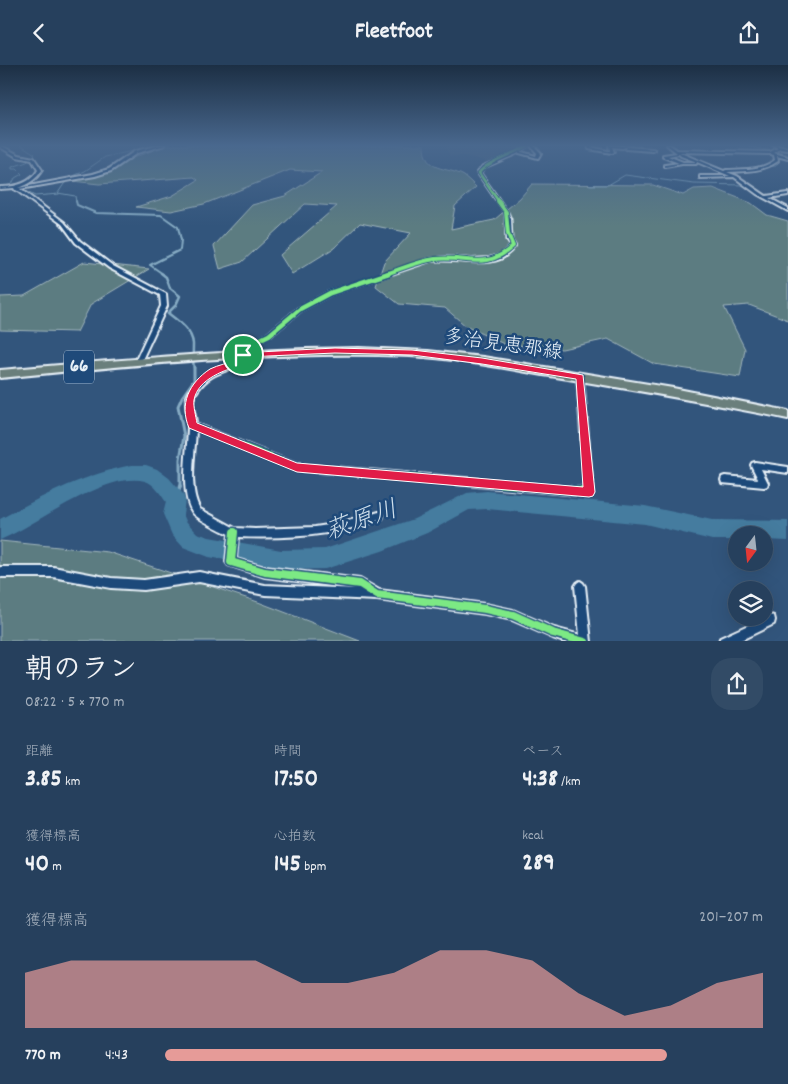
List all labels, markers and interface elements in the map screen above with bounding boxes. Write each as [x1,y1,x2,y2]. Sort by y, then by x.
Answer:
text: Fleetfoot [355,17,433,48]
icon: back [25,19,53,47]
icon: share [735,19,763,47]
street label: 多治見恵那線 [442,324,564,368]
pin [222,334,264,376]
icon: arrive [229,341,257,369]
road number: 66 [64,351,94,383]
water label: 萩原川 [321,493,403,551]
north arrow [728,526,772,571]
map controls [728,526,773,626]
button: layers [728,581,773,626]
text: 朝のラン [25,652,137,692]
button: share [711,658,763,710]
text: 08:22 · 5 × 770 m [25,691,124,714]
text: 距離 [25,742,53,762]
text: 時間 [274,742,302,762]
text: ペース [522,742,564,762]
text: 3.85 [25,762,62,798]
text: 17:50 [274,762,318,798]
text: 4:38 [522,762,558,798]
text: km [62,772,80,792]
text: /km [558,772,581,792]
text: kcal [522,826,544,846]
text: 獲得標高 [25,827,81,847]
text: 心拍数 [274,827,316,847]
text: 289 [522,846,555,882]
text: 40 [25,847,49,883]
text: 145 [274,847,301,883]
text: m [49,857,62,877]
text: bpm [301,857,326,877]
text: 201–207 m [699,906,763,929]
text: 獲得標高 [25,910,89,933]
text: 770 m [25,1044,61,1067]
text: 4:43 [105,1044,128,1067]

